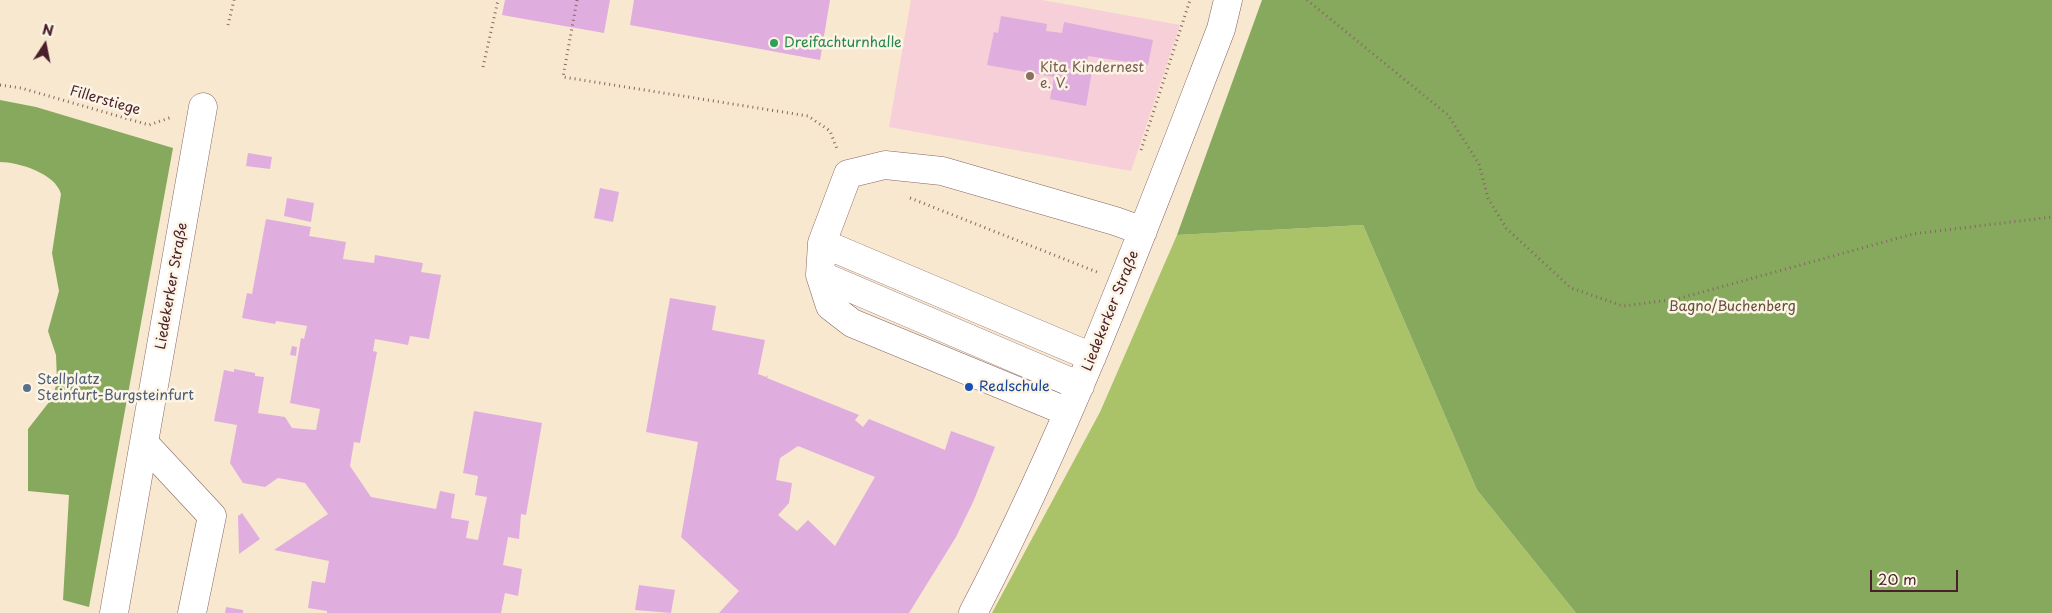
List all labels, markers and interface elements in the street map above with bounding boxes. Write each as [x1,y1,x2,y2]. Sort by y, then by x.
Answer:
text: N [41,18,55,41]
north arrow [20,20,70,70]
place label: Dreifachturnhalle [784,35,902,51]
marker: Dreifachturnhalle [768,37,780,49]
place label: Kita Kindernest e. V. [1040,60,1144,92]
marker: Kita Kindernest e. V. [1024,70,1036,82]
street label: Fillerstiege [68,83,142,119]
street label: Liedekerker Straße [153,221,191,351]
street label: Liedekerker Straße [1079,248,1143,374]
park label: Bagno/Buchenberg [1668,299,1796,315]
place label: Stellplatz Steinfurt-Burgsteinfurt [37,372,194,404]
place label: Realschule [979,379,1050,395]
marker: Realschule [963,381,975,393]
marker: Stellplatz Steinfurt-Burgsteinfurt [21,382,33,394]
scale bar [1872,560,1960,592]
text: 20 m [1878,567,1917,590]

